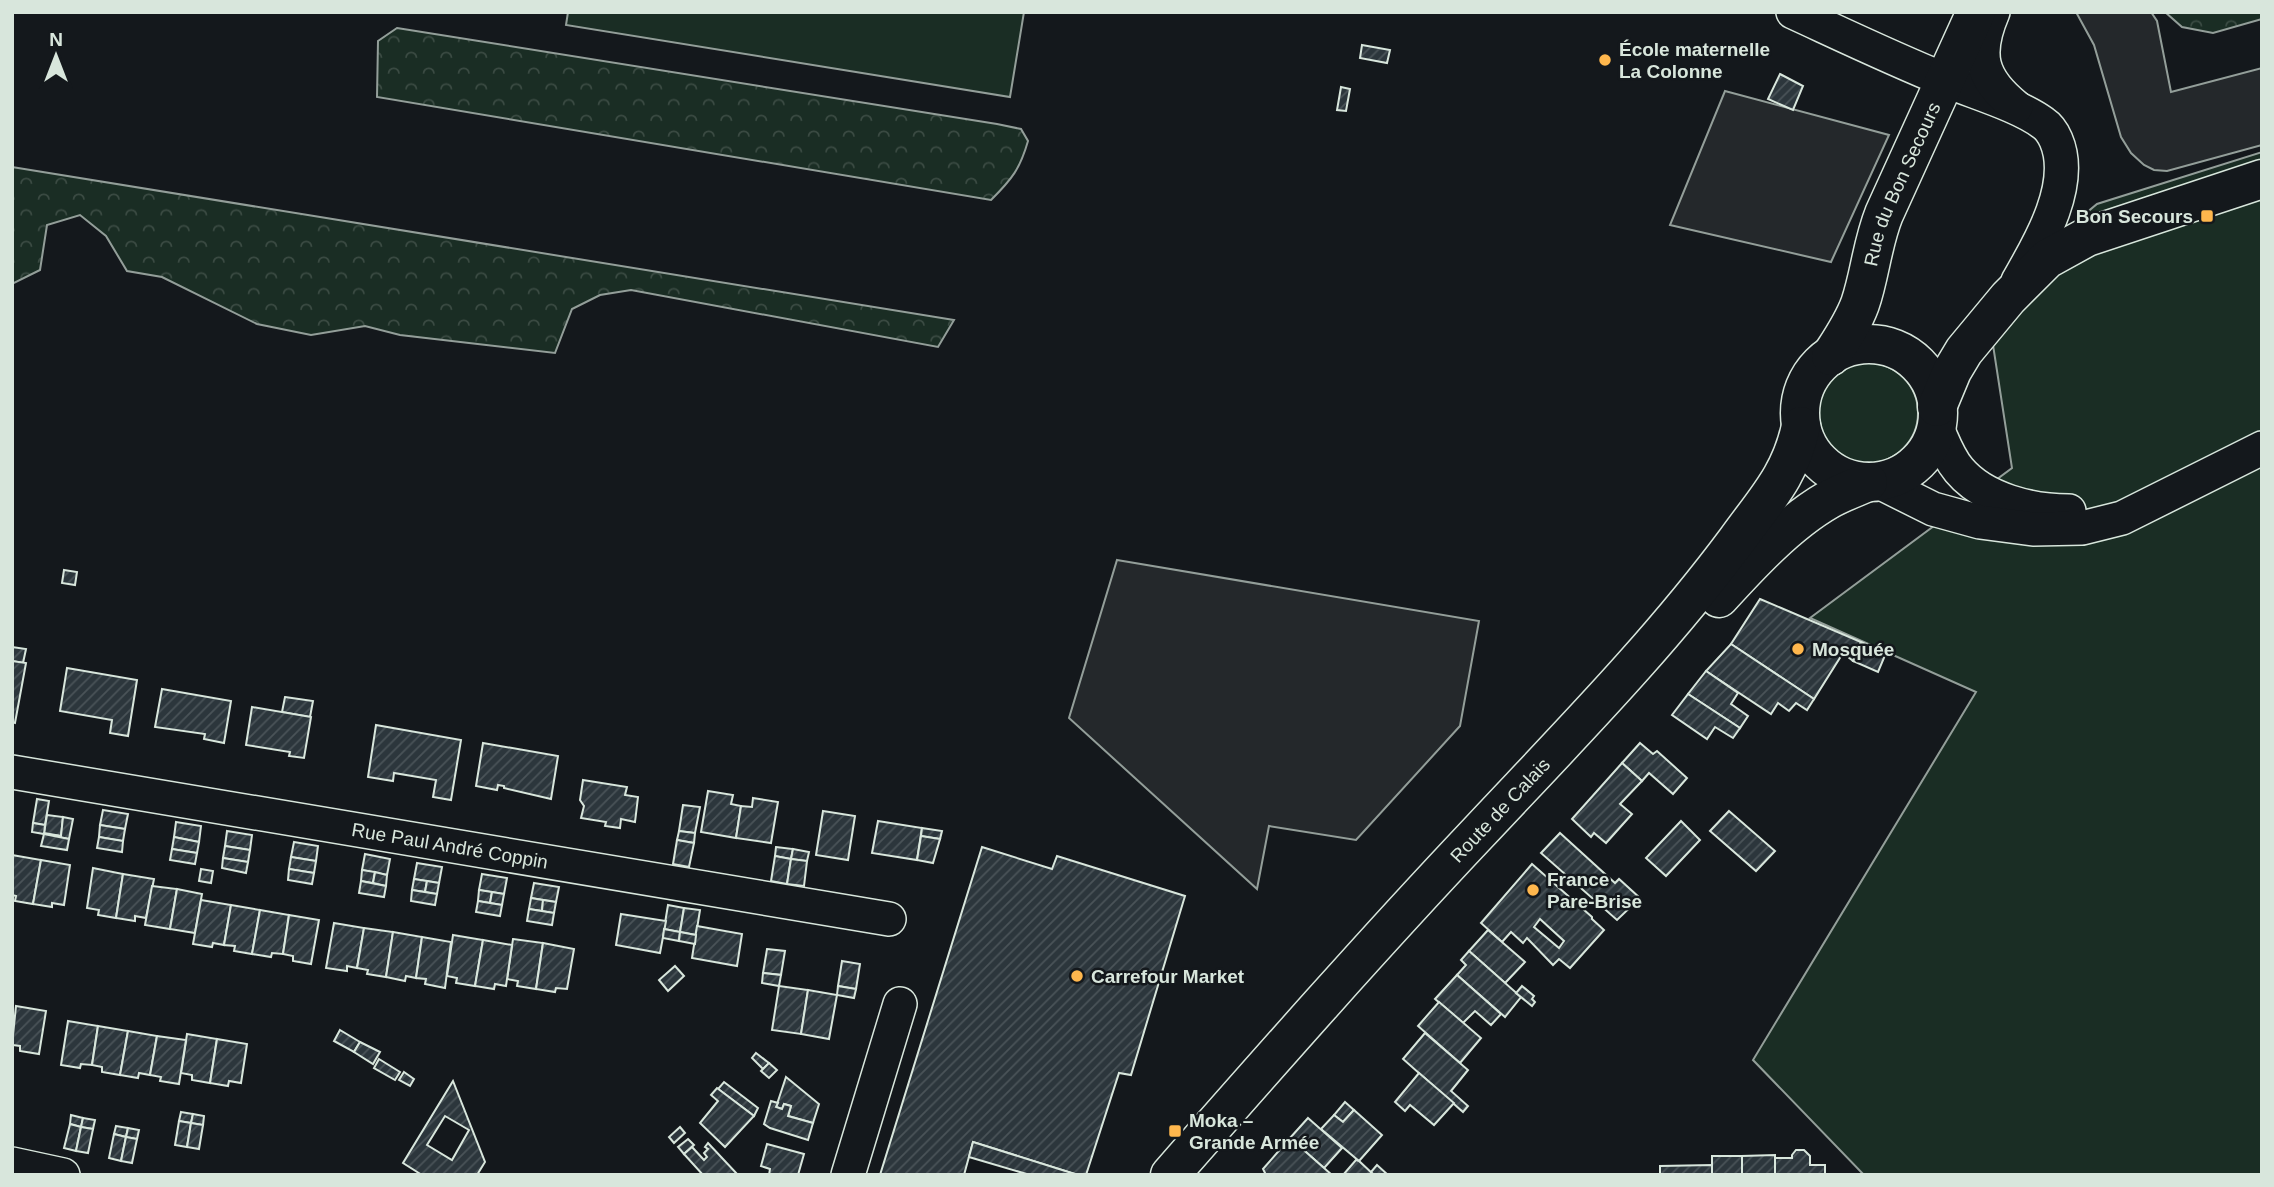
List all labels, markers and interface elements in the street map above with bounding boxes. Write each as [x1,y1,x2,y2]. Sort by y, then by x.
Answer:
north arrow [21,21,91,91]
text: N [49,29,63,50]
place label: École maternelle La Colonne [1619,39,1770,82]
marker: École maternelle La Colonne [1597,52,1613,68]
street label: Rue du Bon Secours [1860,99,1944,268]
place label: Bon Secours [2076,206,2193,227]
marker: Bon Secours [2199,208,2215,224]
place label: Mosquée [1812,639,1894,660]
marker: Mosquée [1790,641,1806,657]
street label: Route de Calais [1446,753,1554,866]
street label: Rue Paul André Coppin [350,819,550,872]
place label: France Pare-Brise [1547,869,1642,912]
marker: France Pare-Brise [1525,882,1541,898]
place label: Carrefour Market [1091,966,1245,987]
marker: Carrefour Market [1069,968,1085,984]
place label: Moka – Grande Armée [1189,1110,1319,1153]
marker: Moka – Grande Armée [1167,1123,1183,1139]

